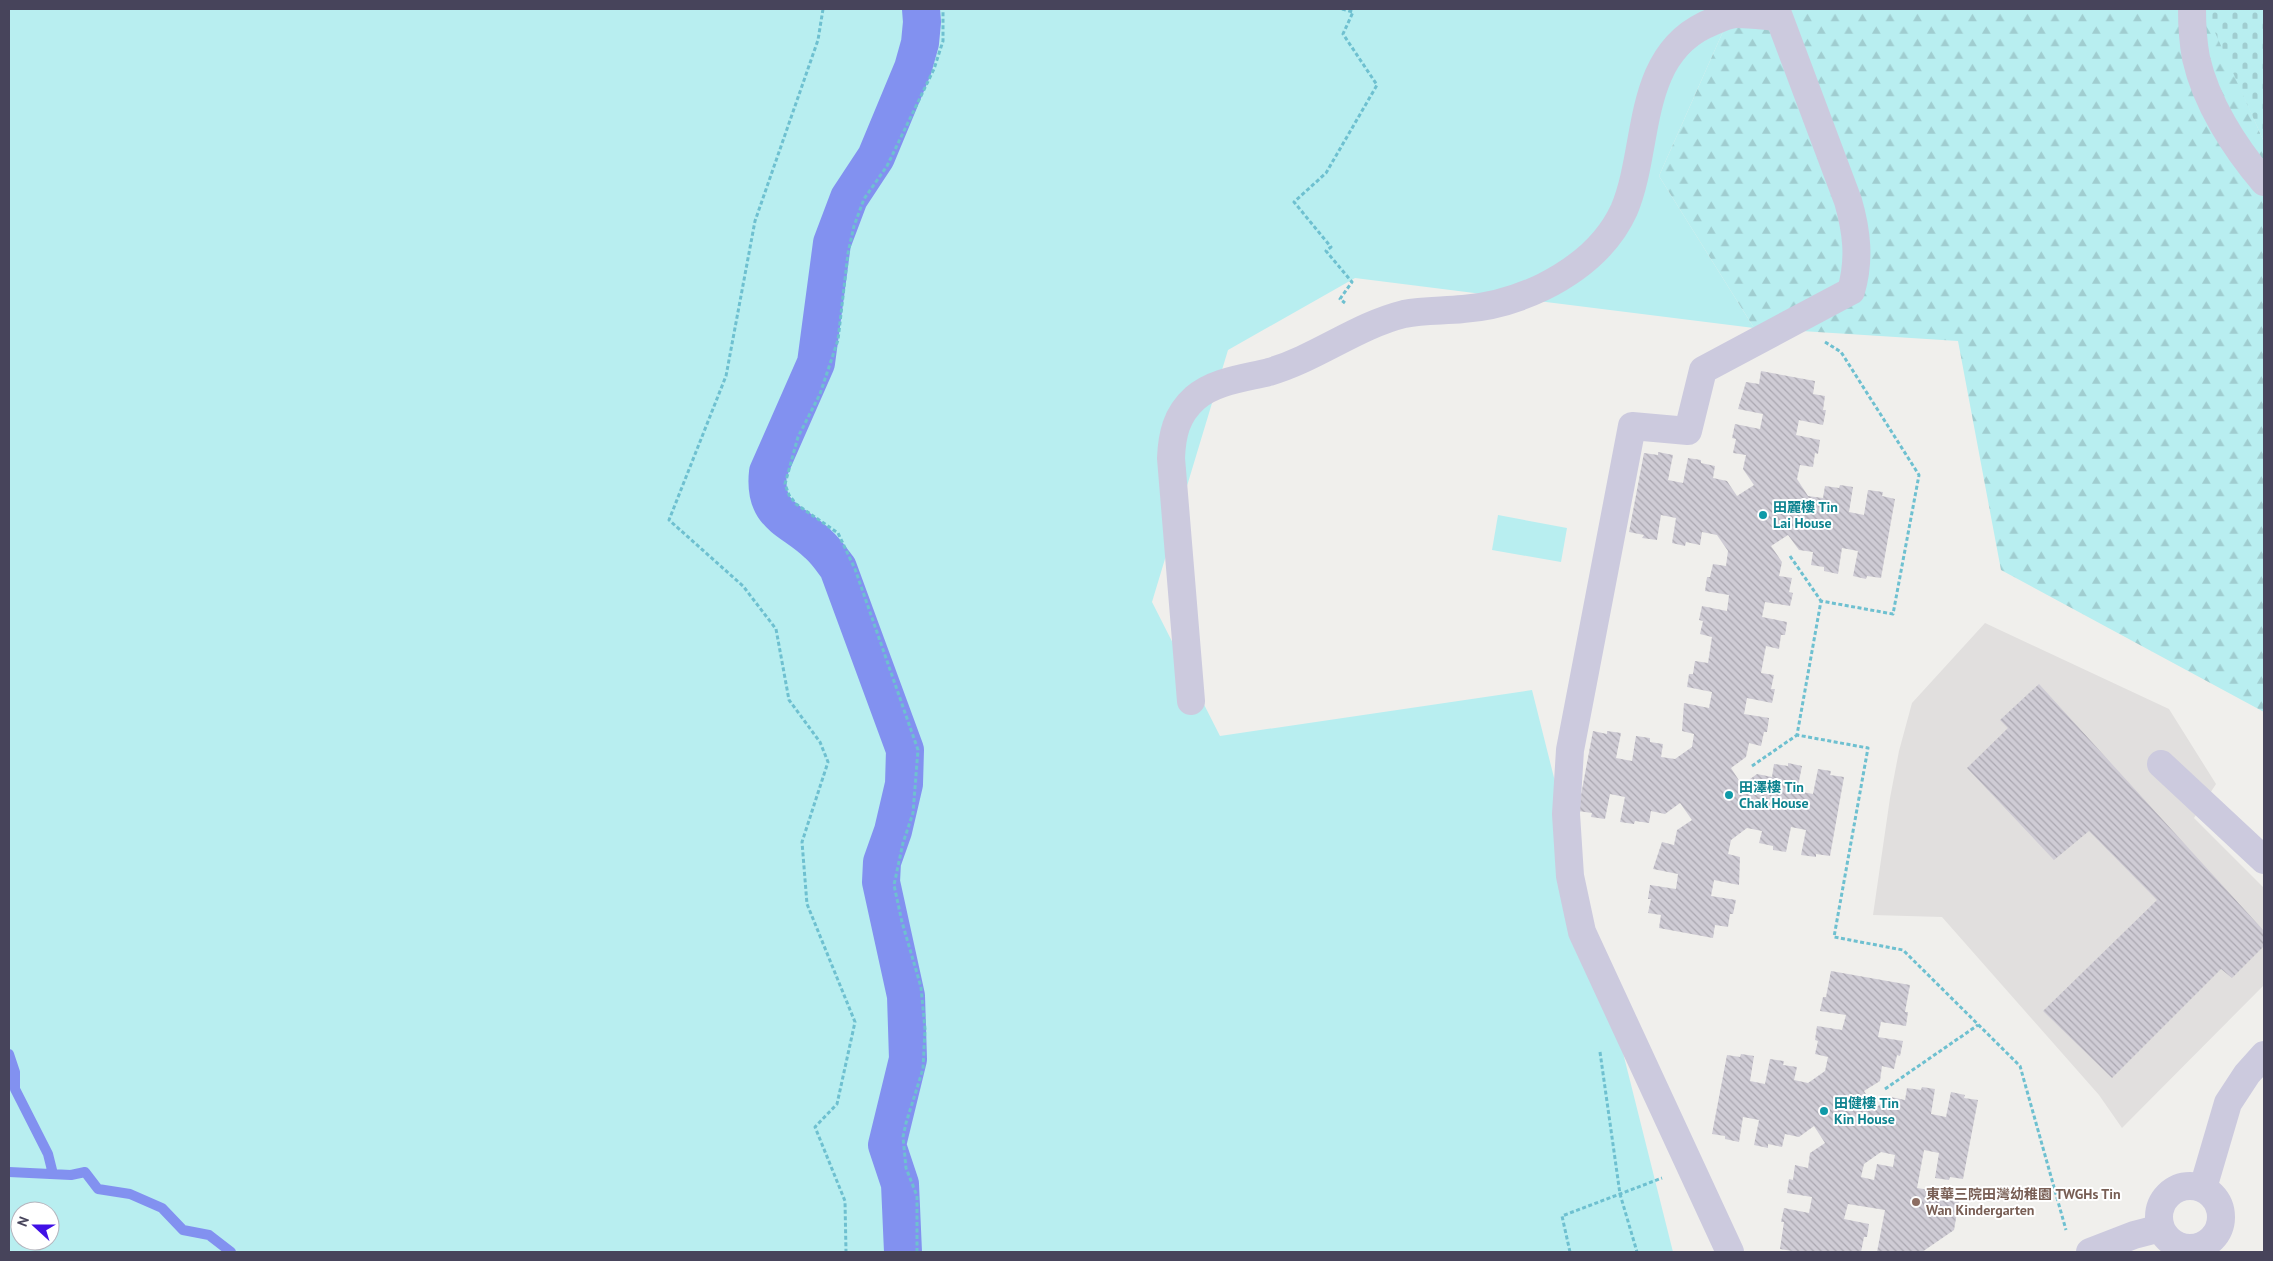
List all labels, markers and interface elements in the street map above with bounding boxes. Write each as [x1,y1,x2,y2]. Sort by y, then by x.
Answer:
place label: 田麗樓 Tin Lai House [1773,498,1838,532]
marker: 田麗樓 Tin Lai House [1757,509,1769,521]
place label: 田澤樓 Tin Chak House [1739,778,1809,812]
marker: 田澤樓 Tin Chak House [1723,789,1735,801]
place label: 田健樓 Tin Kin House [1834,1094,1899,1128]
marker: 田健樓 Tin Kin House [1818,1105,1830,1117]
place label: 東華三院田灣幼稚園 TWGHs Tin Wan Kindergarten [1926,1185,2121,1219]
marker: 東華三院田灣幼稚園 TWGHs Tin Wan Kindergarten [1910,1196,1922,1208]
north arrow [10,1201,60,1251]
text: N [13,1214,33,1229]

